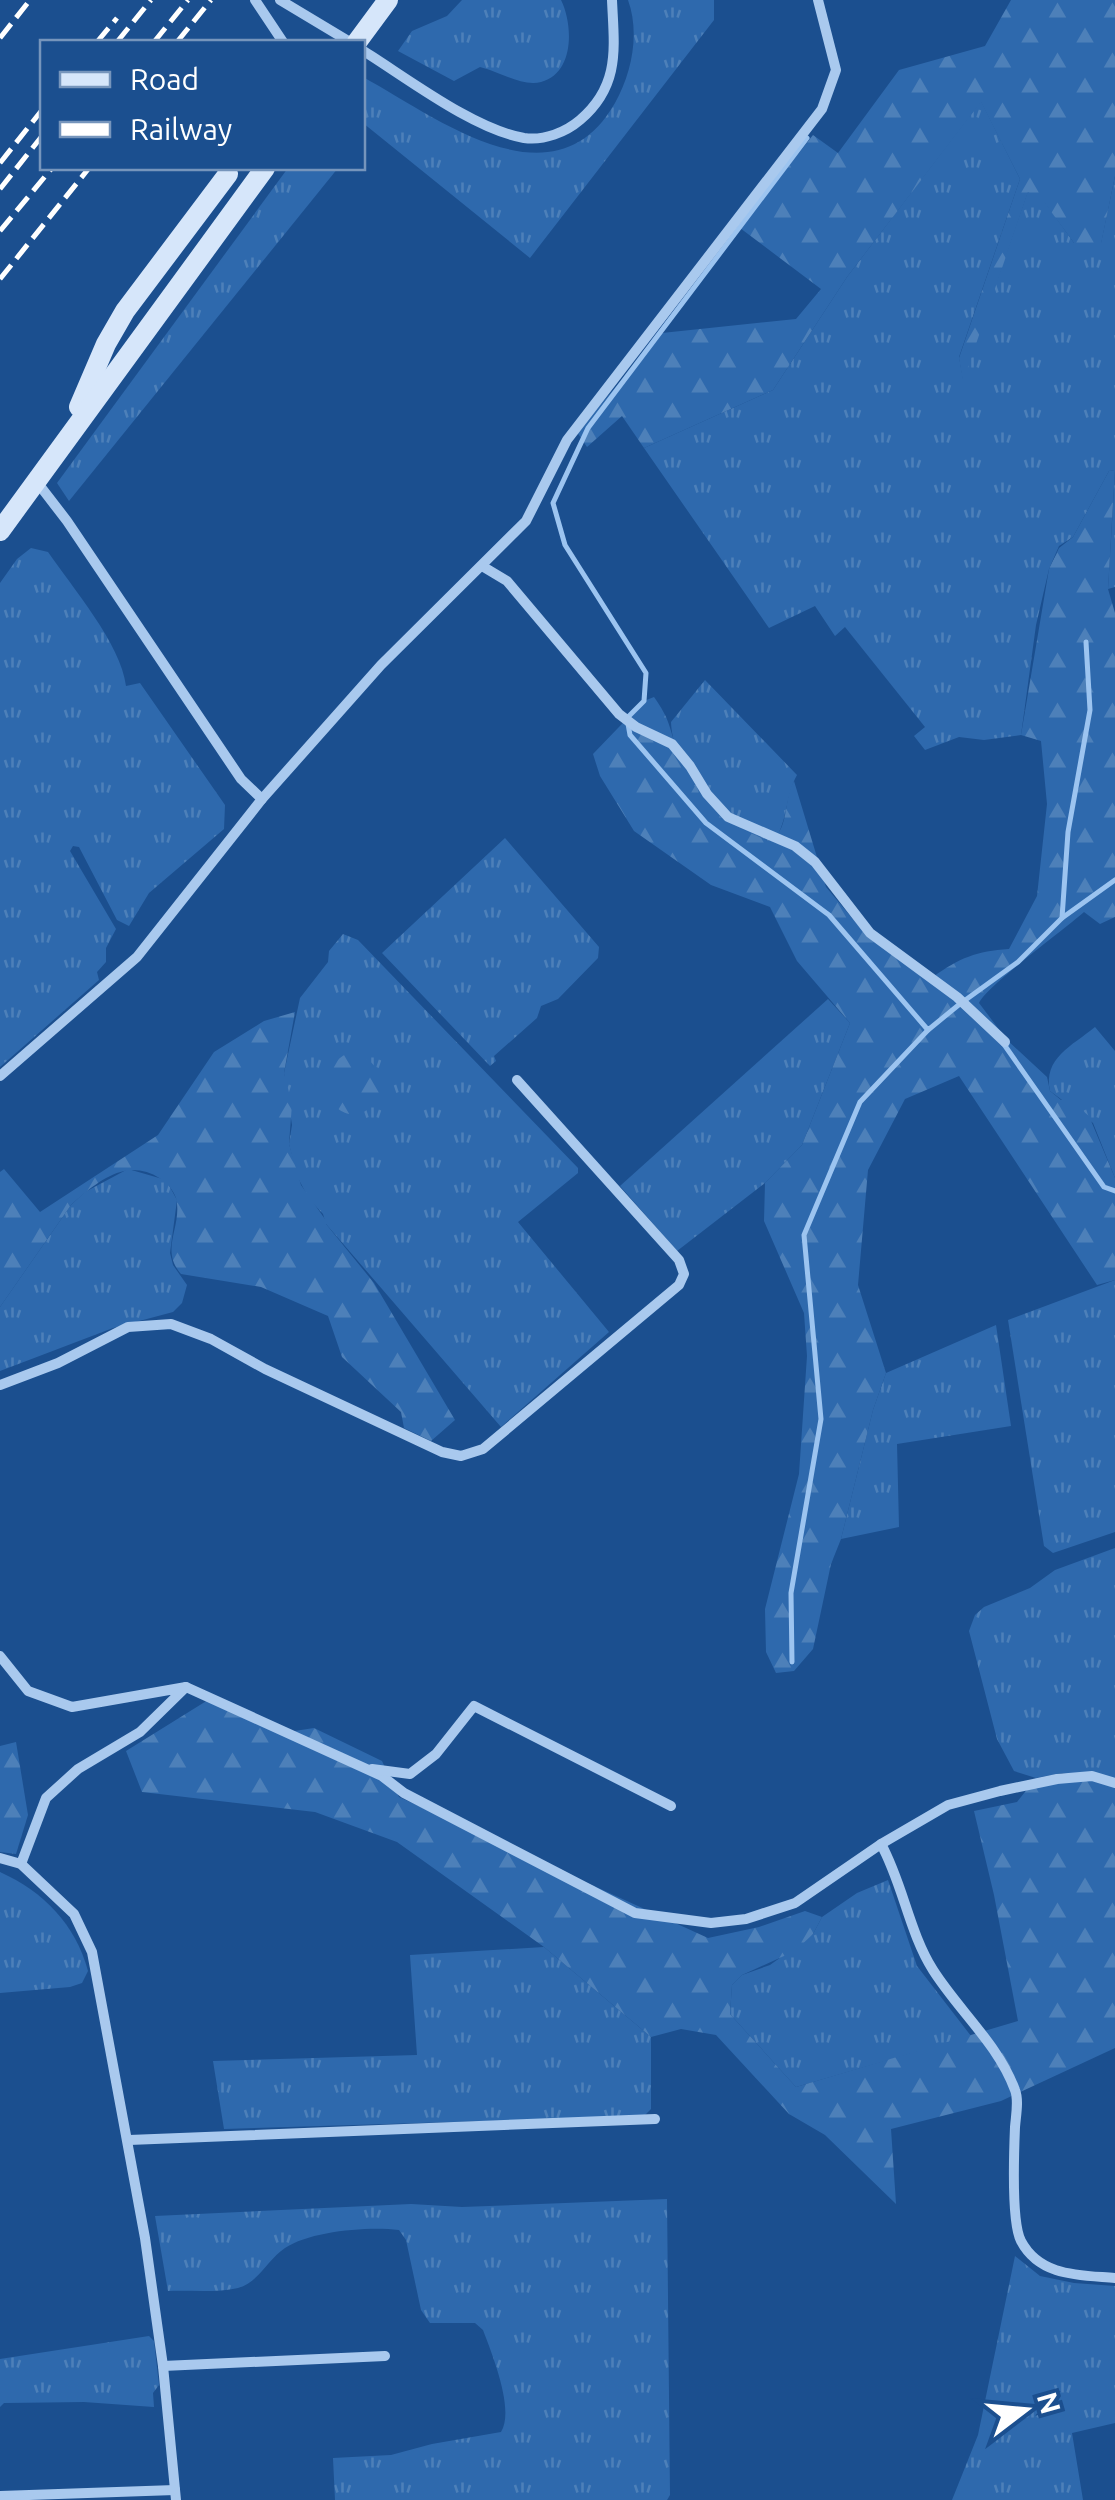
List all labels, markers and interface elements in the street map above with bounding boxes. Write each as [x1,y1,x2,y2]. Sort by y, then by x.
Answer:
legend [40,40,365,170]
text: Road [130,62,199,96]
text: Railway [130,112,232,146]
north arrow [975,2360,1075,2460]
text: N [1032,2389,1067,2417]

